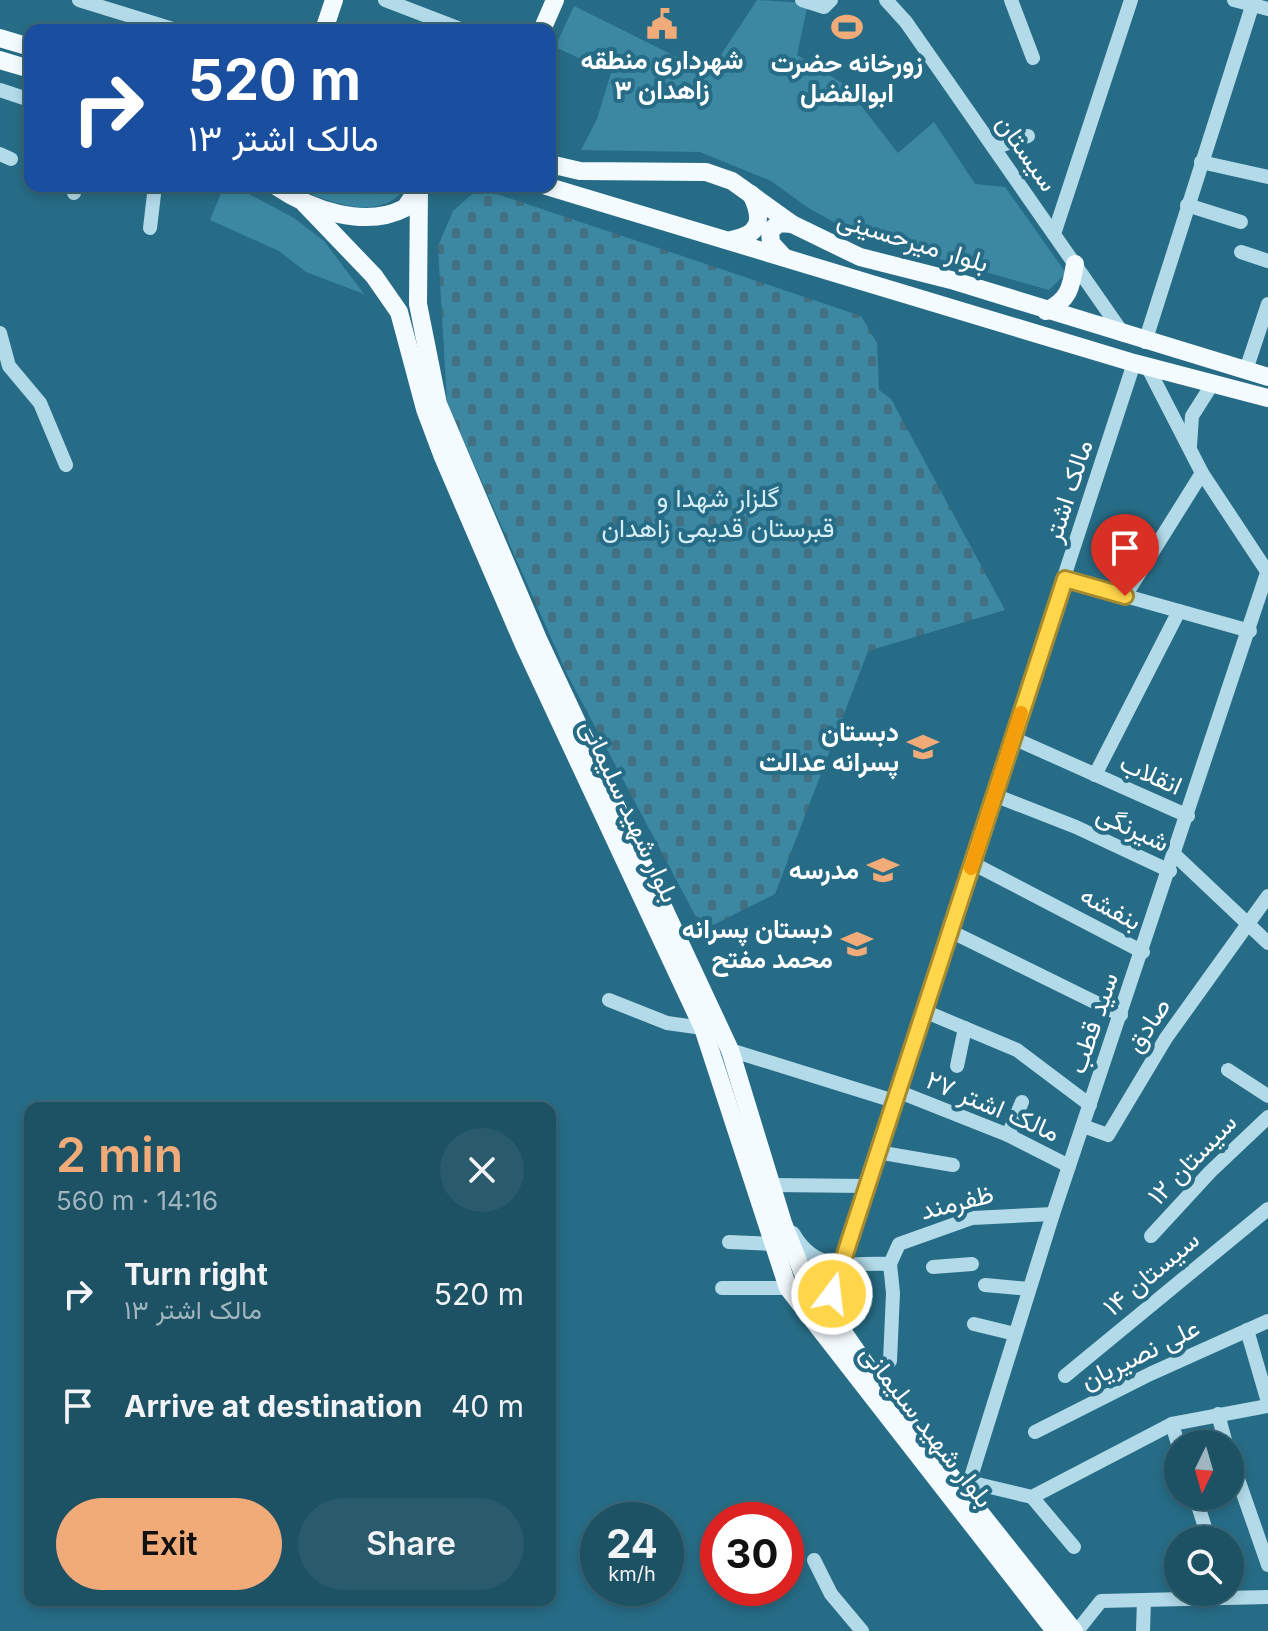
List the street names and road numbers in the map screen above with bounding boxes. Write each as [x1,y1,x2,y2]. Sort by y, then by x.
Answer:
street label: سیستان [990,108,1065,197]
street label: بلوار میرحسینی [834,203,992,279]
street label: مالک اشتر [1036,436,1100,547]
street label: بلوار شهید سلیمانی [574,715,686,907]
street label: انقلاب [1115,746,1187,801]
street label: شیرنگی [1092,797,1174,859]
street label: بنفشه [1075,879,1147,936]
street label: سید قطب [1061,968,1124,1077]
street label: صادق [1119,992,1177,1058]
street label: مالک اشتر ۲۷ [921,1064,1065,1148]
street label: سیستان ۱۲ [1141,1107,1243,1211]
street label: ظفرمند [917,1177,997,1227]
street label: سیستان ۱۴ [1096,1223,1205,1322]
street label: علی نصیریان [1075,1311,1205,1397]
street label: بلوار شهید سلیمانی [853,1338,1001,1514]

